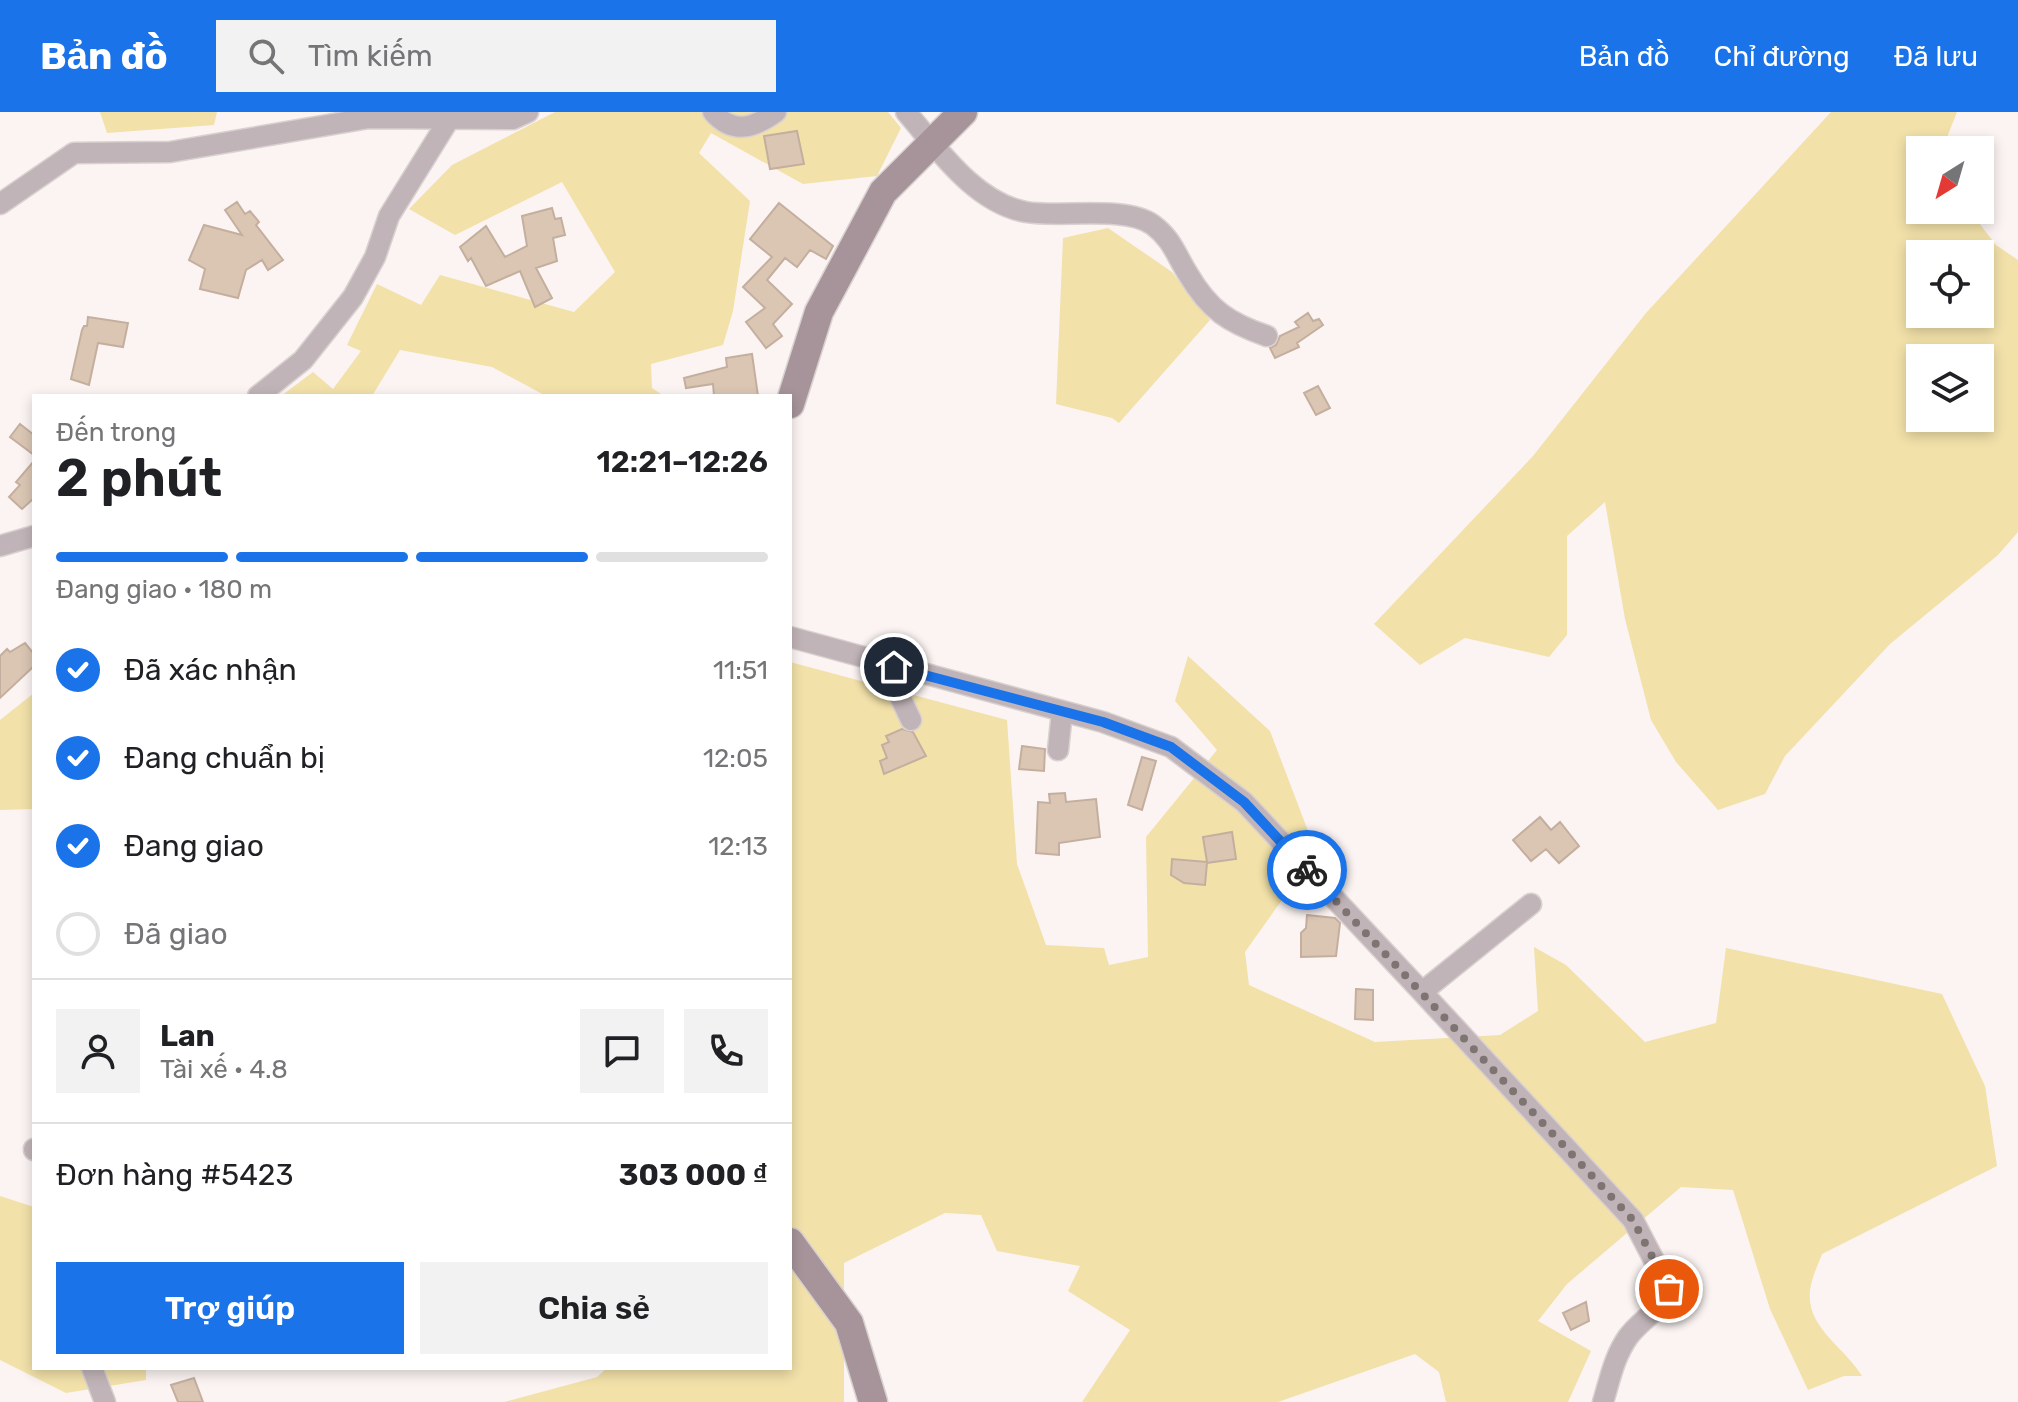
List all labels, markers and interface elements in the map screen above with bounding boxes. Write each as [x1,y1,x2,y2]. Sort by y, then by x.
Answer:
search box [216,20,776,92]
text: Bản đồ [40,33,168,79]
icon: search [244,34,288,78]
text: Tìm kiếm [308,38,433,74]
text: Bản đồ [1579,40,1670,73]
text: Chỉ đường [1714,40,1850,73]
text: Đã lưu [1894,40,1978,73]
north arrow [1906,136,1994,224]
map controls [1906,136,1994,432]
button: locate [1906,240,1994,328]
button: layers [1906,344,1994,432]
text: Đến trong [56,417,176,448]
text: 12:21–12:26 [596,444,768,480]
text: 2 phút [56,447,222,509]
text: Đang giao · 180 m [56,574,272,605]
pin [860,633,928,701]
icon: home [872,645,916,689]
icon: check [56,648,100,692]
text: Đã xác nhận [124,652,297,688]
text: 11:51 [713,655,768,686]
icon: check [56,736,100,780]
text: Đang chuẩn bị [124,740,325,776]
text: 12:05 [703,743,768,774]
icon: check [56,824,100,868]
text: Đang giao [124,828,264,864]
courier [1267,830,1347,910]
text: 12:13 [708,831,768,862]
icon: bike [1285,848,1329,892]
text: Đã giao [124,916,228,952]
button: person [56,1009,140,1093]
button: chat [580,1009,664,1093]
button: phone [684,1009,768,1093]
text: Lan [160,1018,215,1054]
text: Tài xế · 4.8 [160,1054,288,1085]
text: Đơn hàng #5423 [56,1157,293,1193]
text: 303 000 ₫ [619,1157,768,1193]
pin [1635,1255,1703,1323]
button: Trợ giúp [56,1262,404,1354]
button: Chia sẻ [420,1262,768,1354]
icon: bag [1647,1267,1691,1311]

